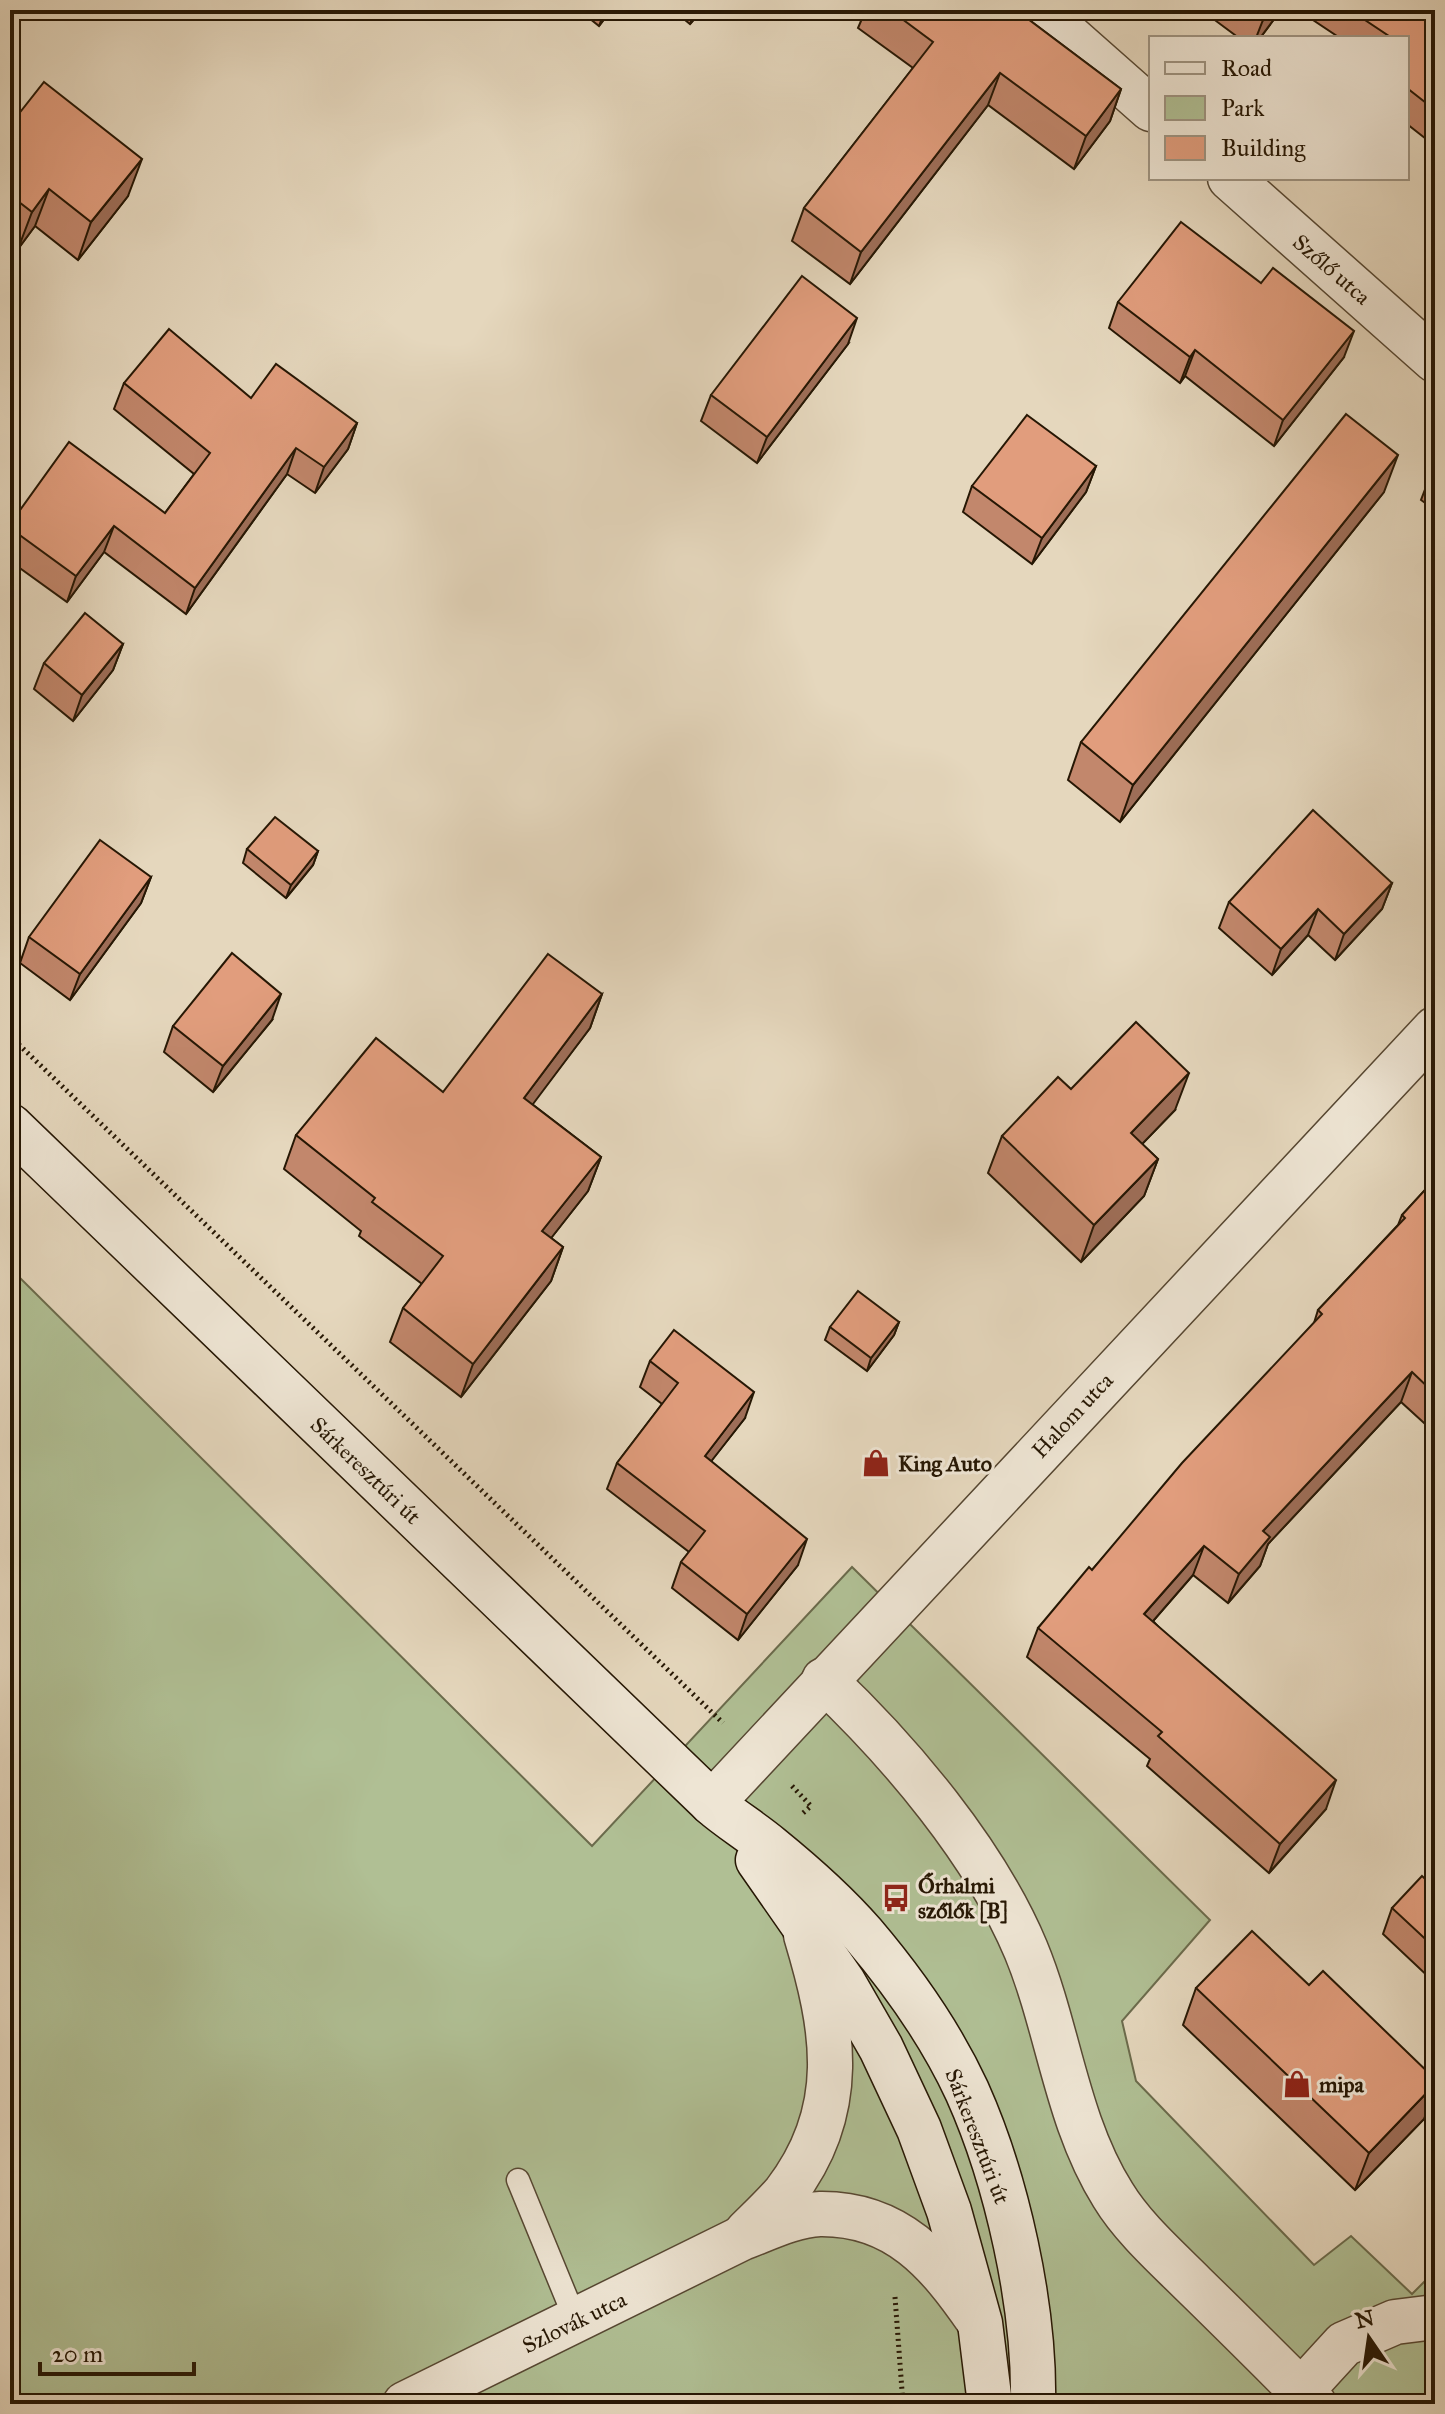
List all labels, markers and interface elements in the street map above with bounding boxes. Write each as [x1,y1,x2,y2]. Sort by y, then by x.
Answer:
legend [1149,36,1409,180]
text: Road [1221,53,1272,83]
text: Park [1221,93,1265,123]
text: Building [1221,133,1306,163]
street label: Szőlő utca [1287,228,1377,311]
street label: Halom utca [1026,1367,1119,1464]
street label: Sárkeresztúri út [305,1411,427,1530]
shop icon: King Auto [861,1448,891,1478]
place label: King Auto [898,1450,992,1477]
place label: Őrhalmi szőlők [B] [918,1872,1008,1924]
bus stop icon: Őrhalmi szőlők [B] [881,1883,911,1913]
street label: Sárkeresztúri út [939,2065,1016,2208]
shop icon: mipa [1282,2069,1312,2099]
place label: mipa [1318,2071,1365,2098]
street label: Szlovák utca [518,2285,631,2359]
north arrow [1329,2298,1409,2378]
text: N [1352,2304,1377,2334]
scale bar [40,2326,194,2376]
text: 20 m [52,2339,103,2369]

